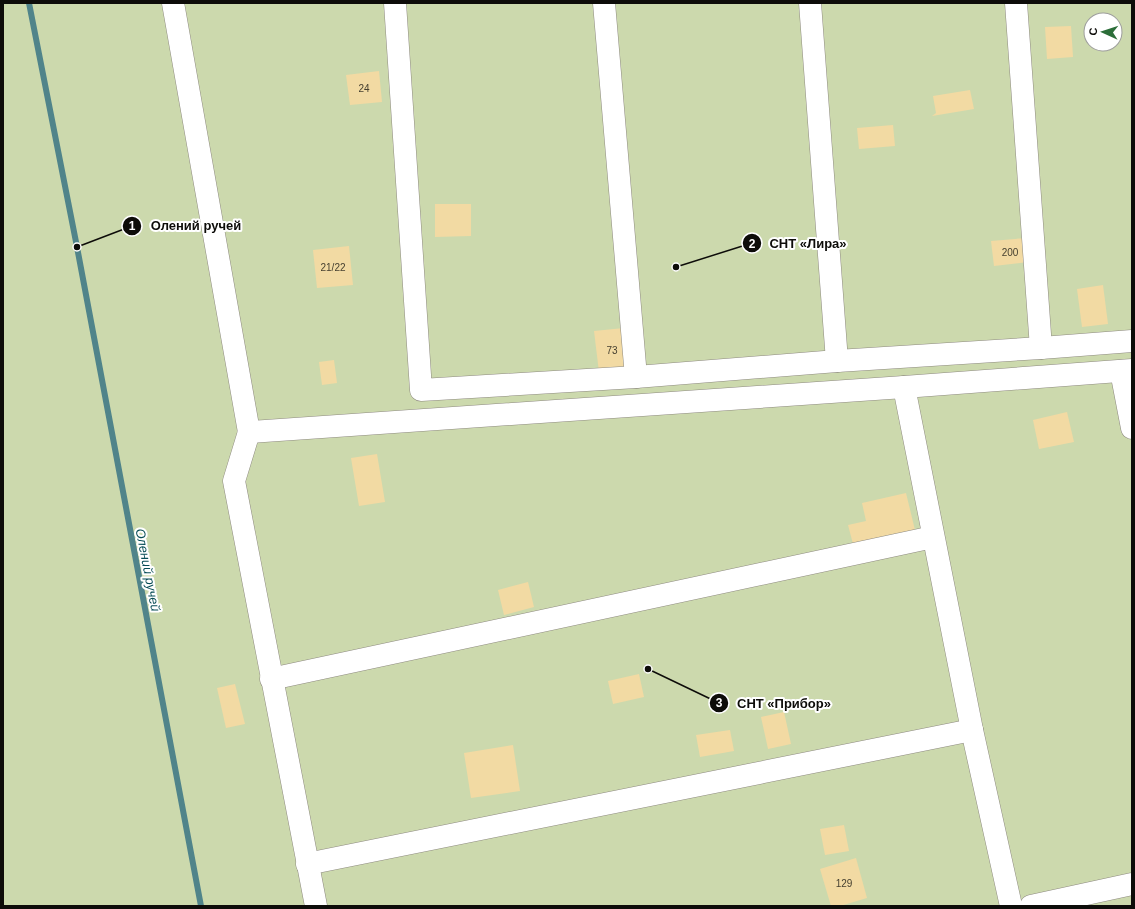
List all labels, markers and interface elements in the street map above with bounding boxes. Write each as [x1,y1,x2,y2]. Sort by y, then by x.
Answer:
north arrow [1083,12,1123,52]
text: С [1087,27,1099,36]
house number: 24 [358,83,370,94]
callout: Олений ручей [122,213,249,238]
text: Олений ручей [151,218,241,233]
text: 1 [129,219,136,233]
callout: СНТ «Лира» [742,231,855,256]
text: СНТ «Лира» [769,236,847,251]
text: 2 [749,237,756,251]
house number: 200 [1002,247,1019,258]
house number: 21/22 [320,262,346,273]
house number: 73 [606,345,618,356]
water label: Олений ручей [133,527,163,613]
callout: СНТ «Прибор» [709,691,839,716]
text: 3 [716,696,723,710]
text: СНТ «Прибор» [737,696,831,711]
house number: 129 [836,878,853,889]

